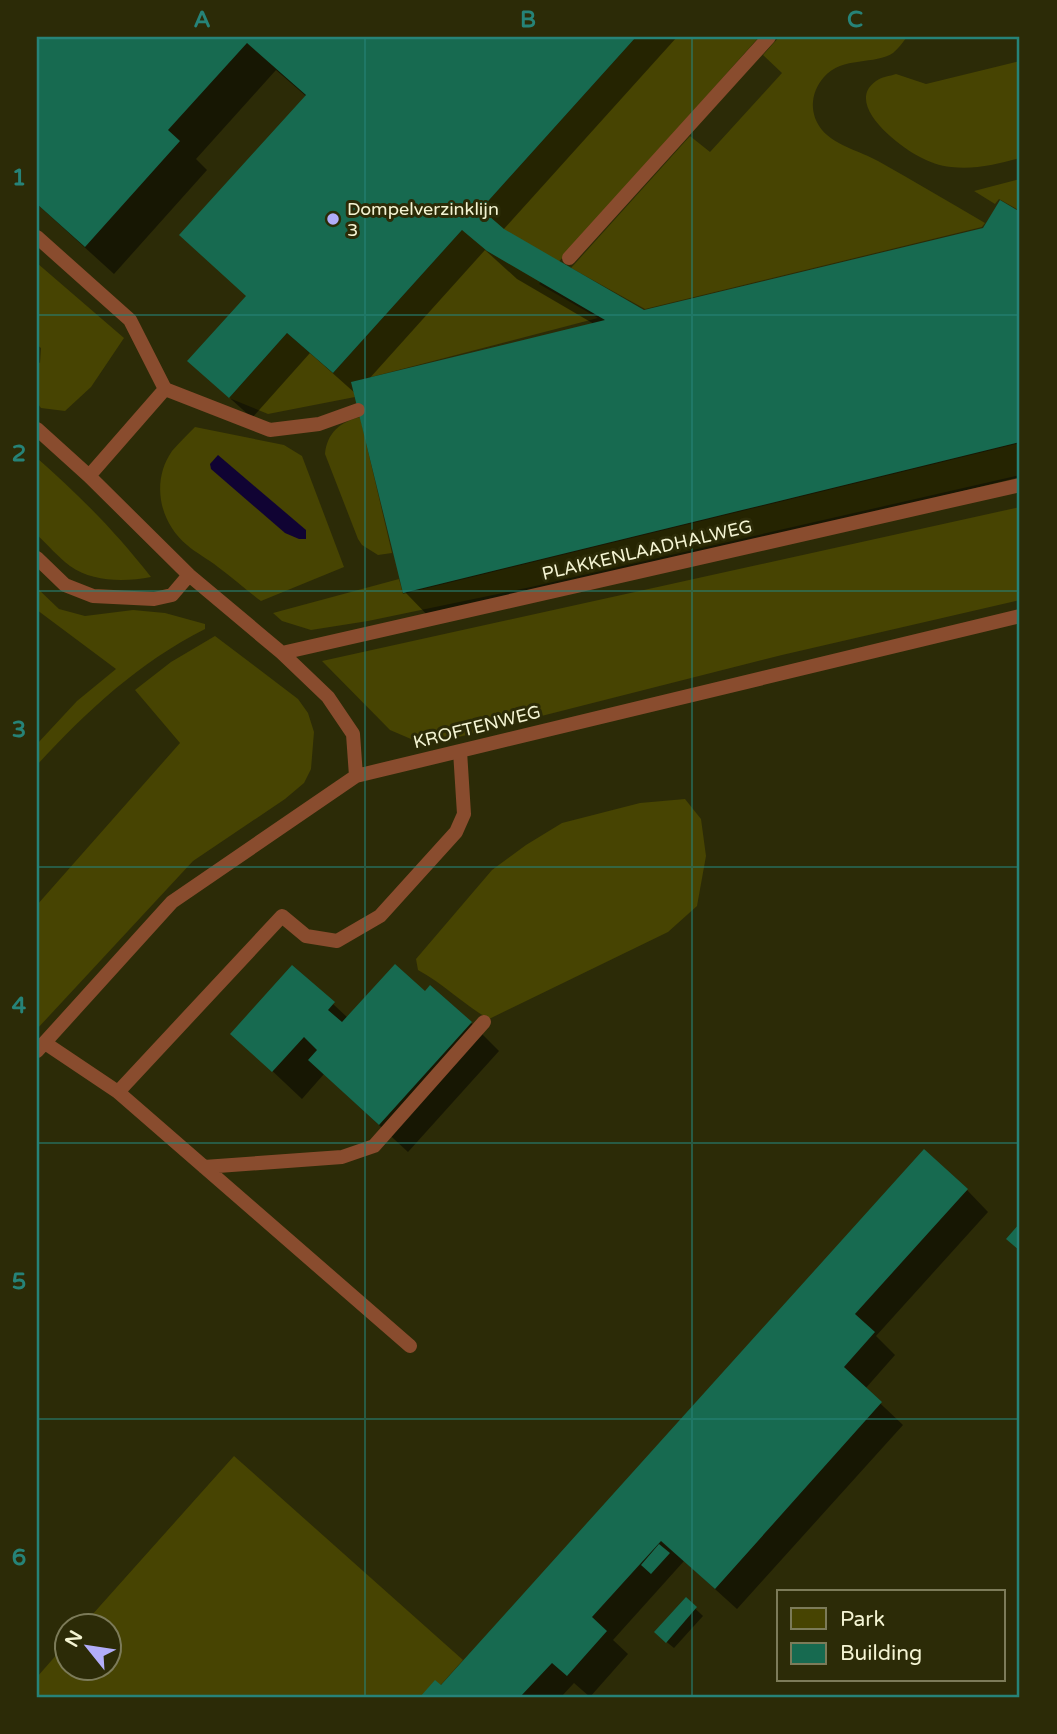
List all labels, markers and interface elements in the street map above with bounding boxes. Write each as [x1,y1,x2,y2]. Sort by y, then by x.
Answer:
text: A [193,6,211,34]
text: B [520,6,536,34]
text: C [847,6,863,34]
text: 1 [12,164,26,192]
place label: Dompelverzinklijn 3 [347,198,499,241]
marker: Dompelverzinklijn 3 [325,211,341,227]
text: 2 [12,440,26,468]
street label: PLAKKENLAADHALWEG [540,515,754,585]
street label: KROFTENWEG [411,701,543,753]
text: 3 [12,716,26,744]
text: 4 [12,992,27,1020]
text: 5 [12,1268,26,1296]
text: 6 [12,1544,26,1572]
legend [777,1590,1004,1682]
text: Park [840,1607,885,1632]
north arrow [52,1612,122,1682]
text: N [61,1627,87,1651]
text: Building [840,1641,922,1666]

